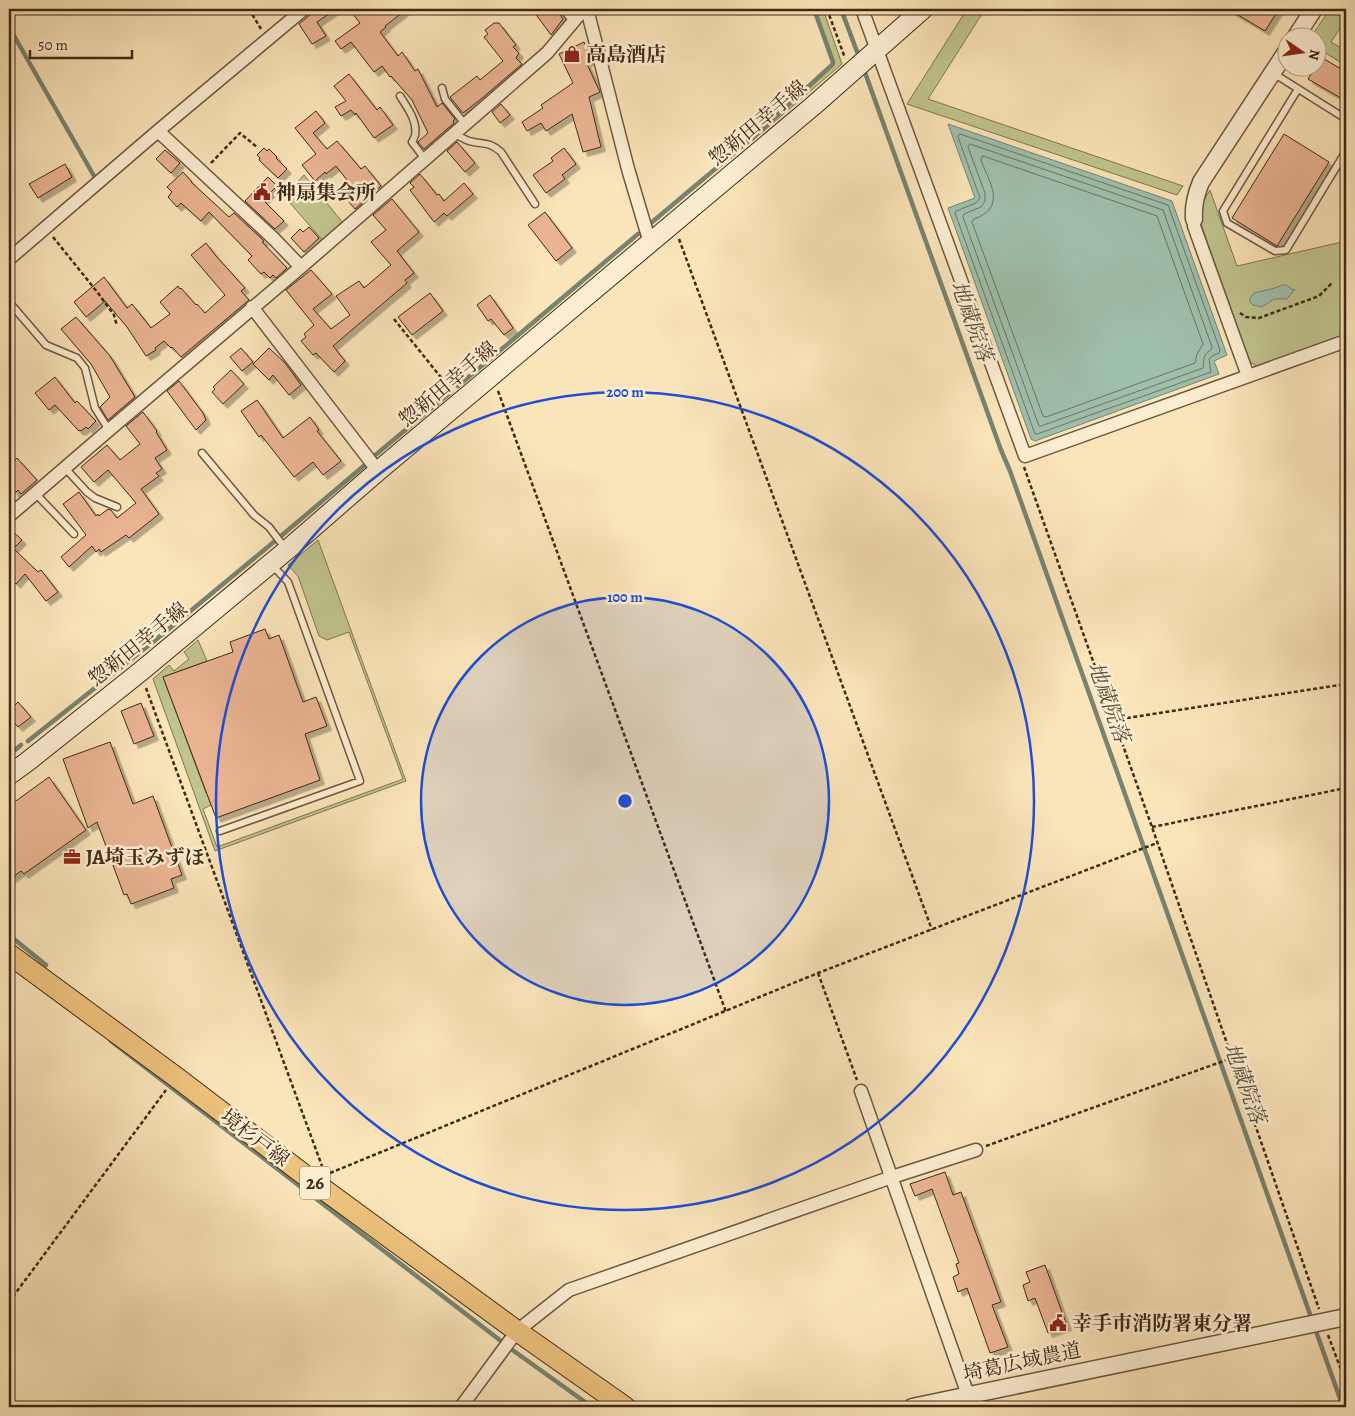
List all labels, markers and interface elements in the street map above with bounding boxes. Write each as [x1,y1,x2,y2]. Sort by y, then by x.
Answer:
scale bar [30,28,132,60]
north arrow [1278,28,1328,78]
text: 50 m [38,35,68,55]
place label: 高島酒店 [586,41,666,68]
shop icon: 高島酒店 [562,44,582,64]
text: N [1304,48,1325,62]
street label: 惣新田幸手線 [703,74,813,172]
place label: 神扇集会所 [276,179,376,206]
public building icon: 神扇集会所 [252,182,272,202]
water label: 地蔵院落 [944,277,1001,368]
street label: 惣新田幸手線 [393,335,503,433]
text: 200 m [606,382,644,402]
text: 100 m [607,587,643,607]
street label: 惣新田幸手線 [83,596,193,692]
water label: 地蔵院落 [1081,658,1138,749]
centre of rings [616,792,634,810]
place label: JA埼玉みずほ [86,844,205,871]
office icon: JA埼玉みずほ [62,847,82,867]
water label: 地蔵院落 [1217,1039,1274,1130]
street label: 境杉戸線 [215,1103,295,1173]
road number: 26 [300,1166,330,1200]
place label: 幸手市消防署東分署 [1072,1310,1252,1337]
public building icon: 幸手市消防署東分署 [1048,1313,1068,1333]
street label: 埼葛広域農道 [961,1336,1083,1388]

